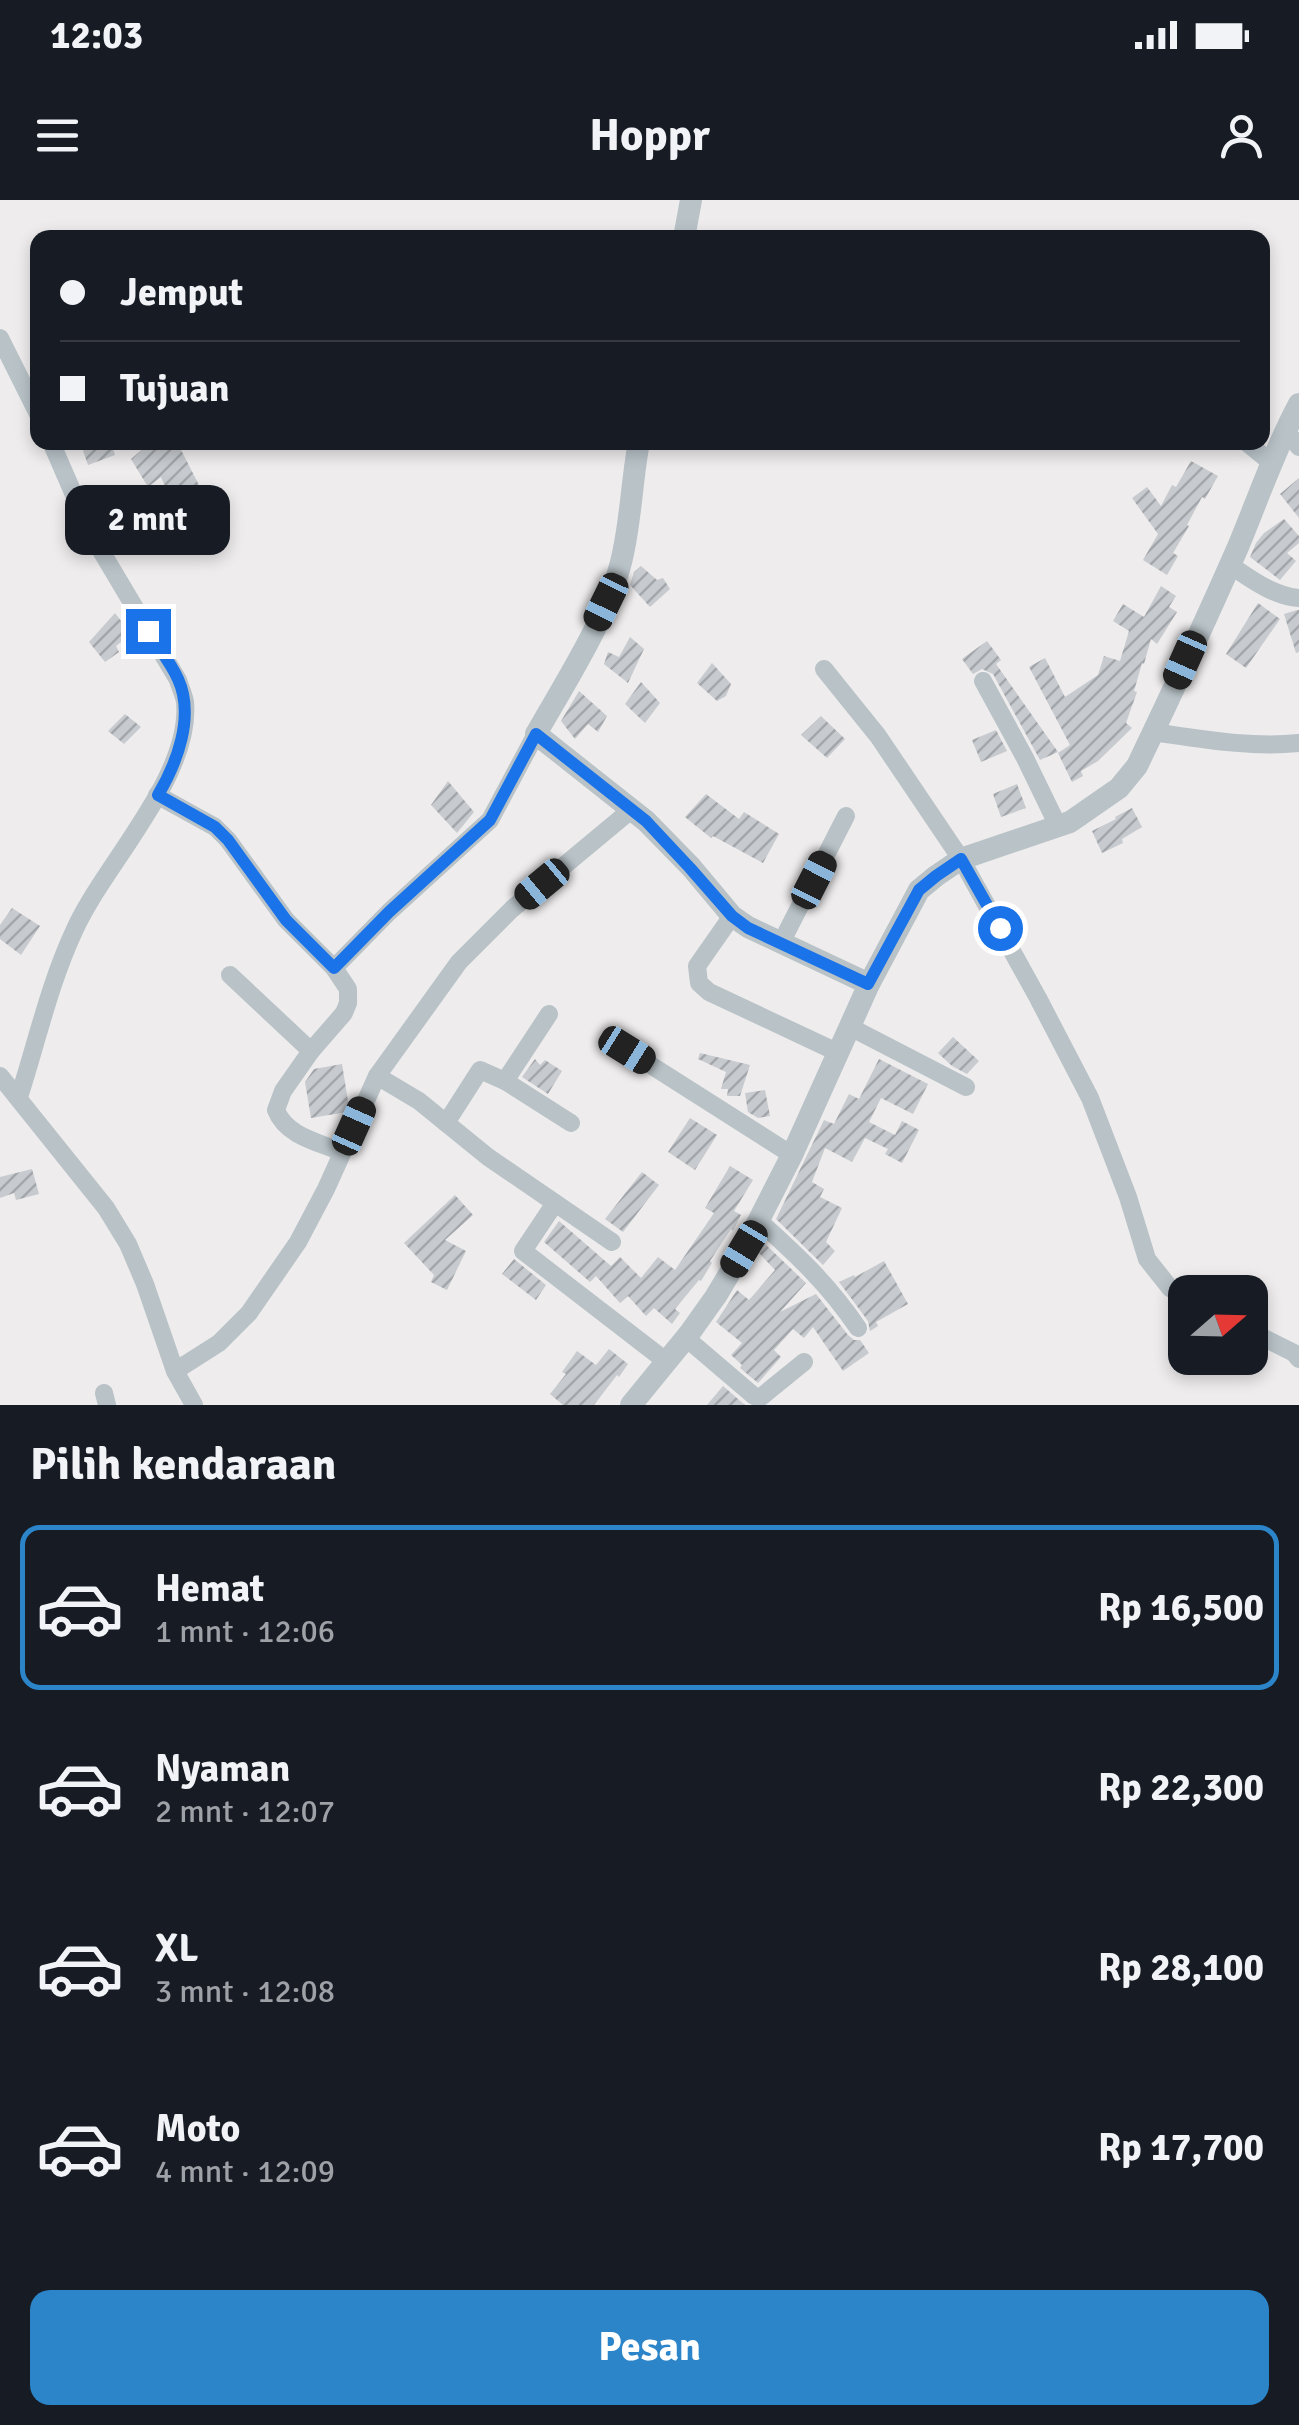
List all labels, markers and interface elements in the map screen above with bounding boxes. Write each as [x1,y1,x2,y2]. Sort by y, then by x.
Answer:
text: 12:03 [50,12,143,59]
icon: menu [30,108,85,163]
text: Hoppr [589,108,710,163]
icon: person [1214,108,1269,163]
text: Jemput [120,269,243,316]
text: Tujuan [120,365,230,412]
callout: 2 mnt [66,486,230,556]
text: 2 mnt [108,500,187,539]
car [579,568,633,636]
route end [126,609,171,654]
car [1159,626,1211,694]
car [787,846,841,914]
car [509,853,575,915]
route start [978,906,1023,951]
car [594,1021,660,1079]
car [328,1092,380,1160]
car [716,1216,772,1282]
north arrow [1168,1275,1268,1375]
map controls [1168,1275,1268,1375]
text: Pilih kendaraan [30,1437,336,1492]
icon: car [35,1563,125,1653]
text: Hemat [155,1565,264,1612]
text: Rp 16,500 [1098,1584,1264,1631]
text: 1 mnt · 12:06 [155,1612,335,1651]
icon: car [35,1743,125,1833]
text: Nyaman [155,1745,290,1792]
text: Rp 22,300 [1098,1764,1264,1811]
text: 2 mnt · 12:07 [155,1792,335,1831]
icon: car [35,1923,125,2013]
text: XL [155,1925,198,1972]
text: Rp 28,100 [1098,1944,1264,1991]
text: 3 mnt · 12:08 [155,1972,335,2011]
icon: car [35,2103,125,2193]
text: Moto [155,2105,240,2152]
text: Rp 17,700 [1098,2124,1264,2171]
text: 4 mnt · 12:09 [155,2152,335,2191]
button: Pesan [30,2290,1269,2405]

